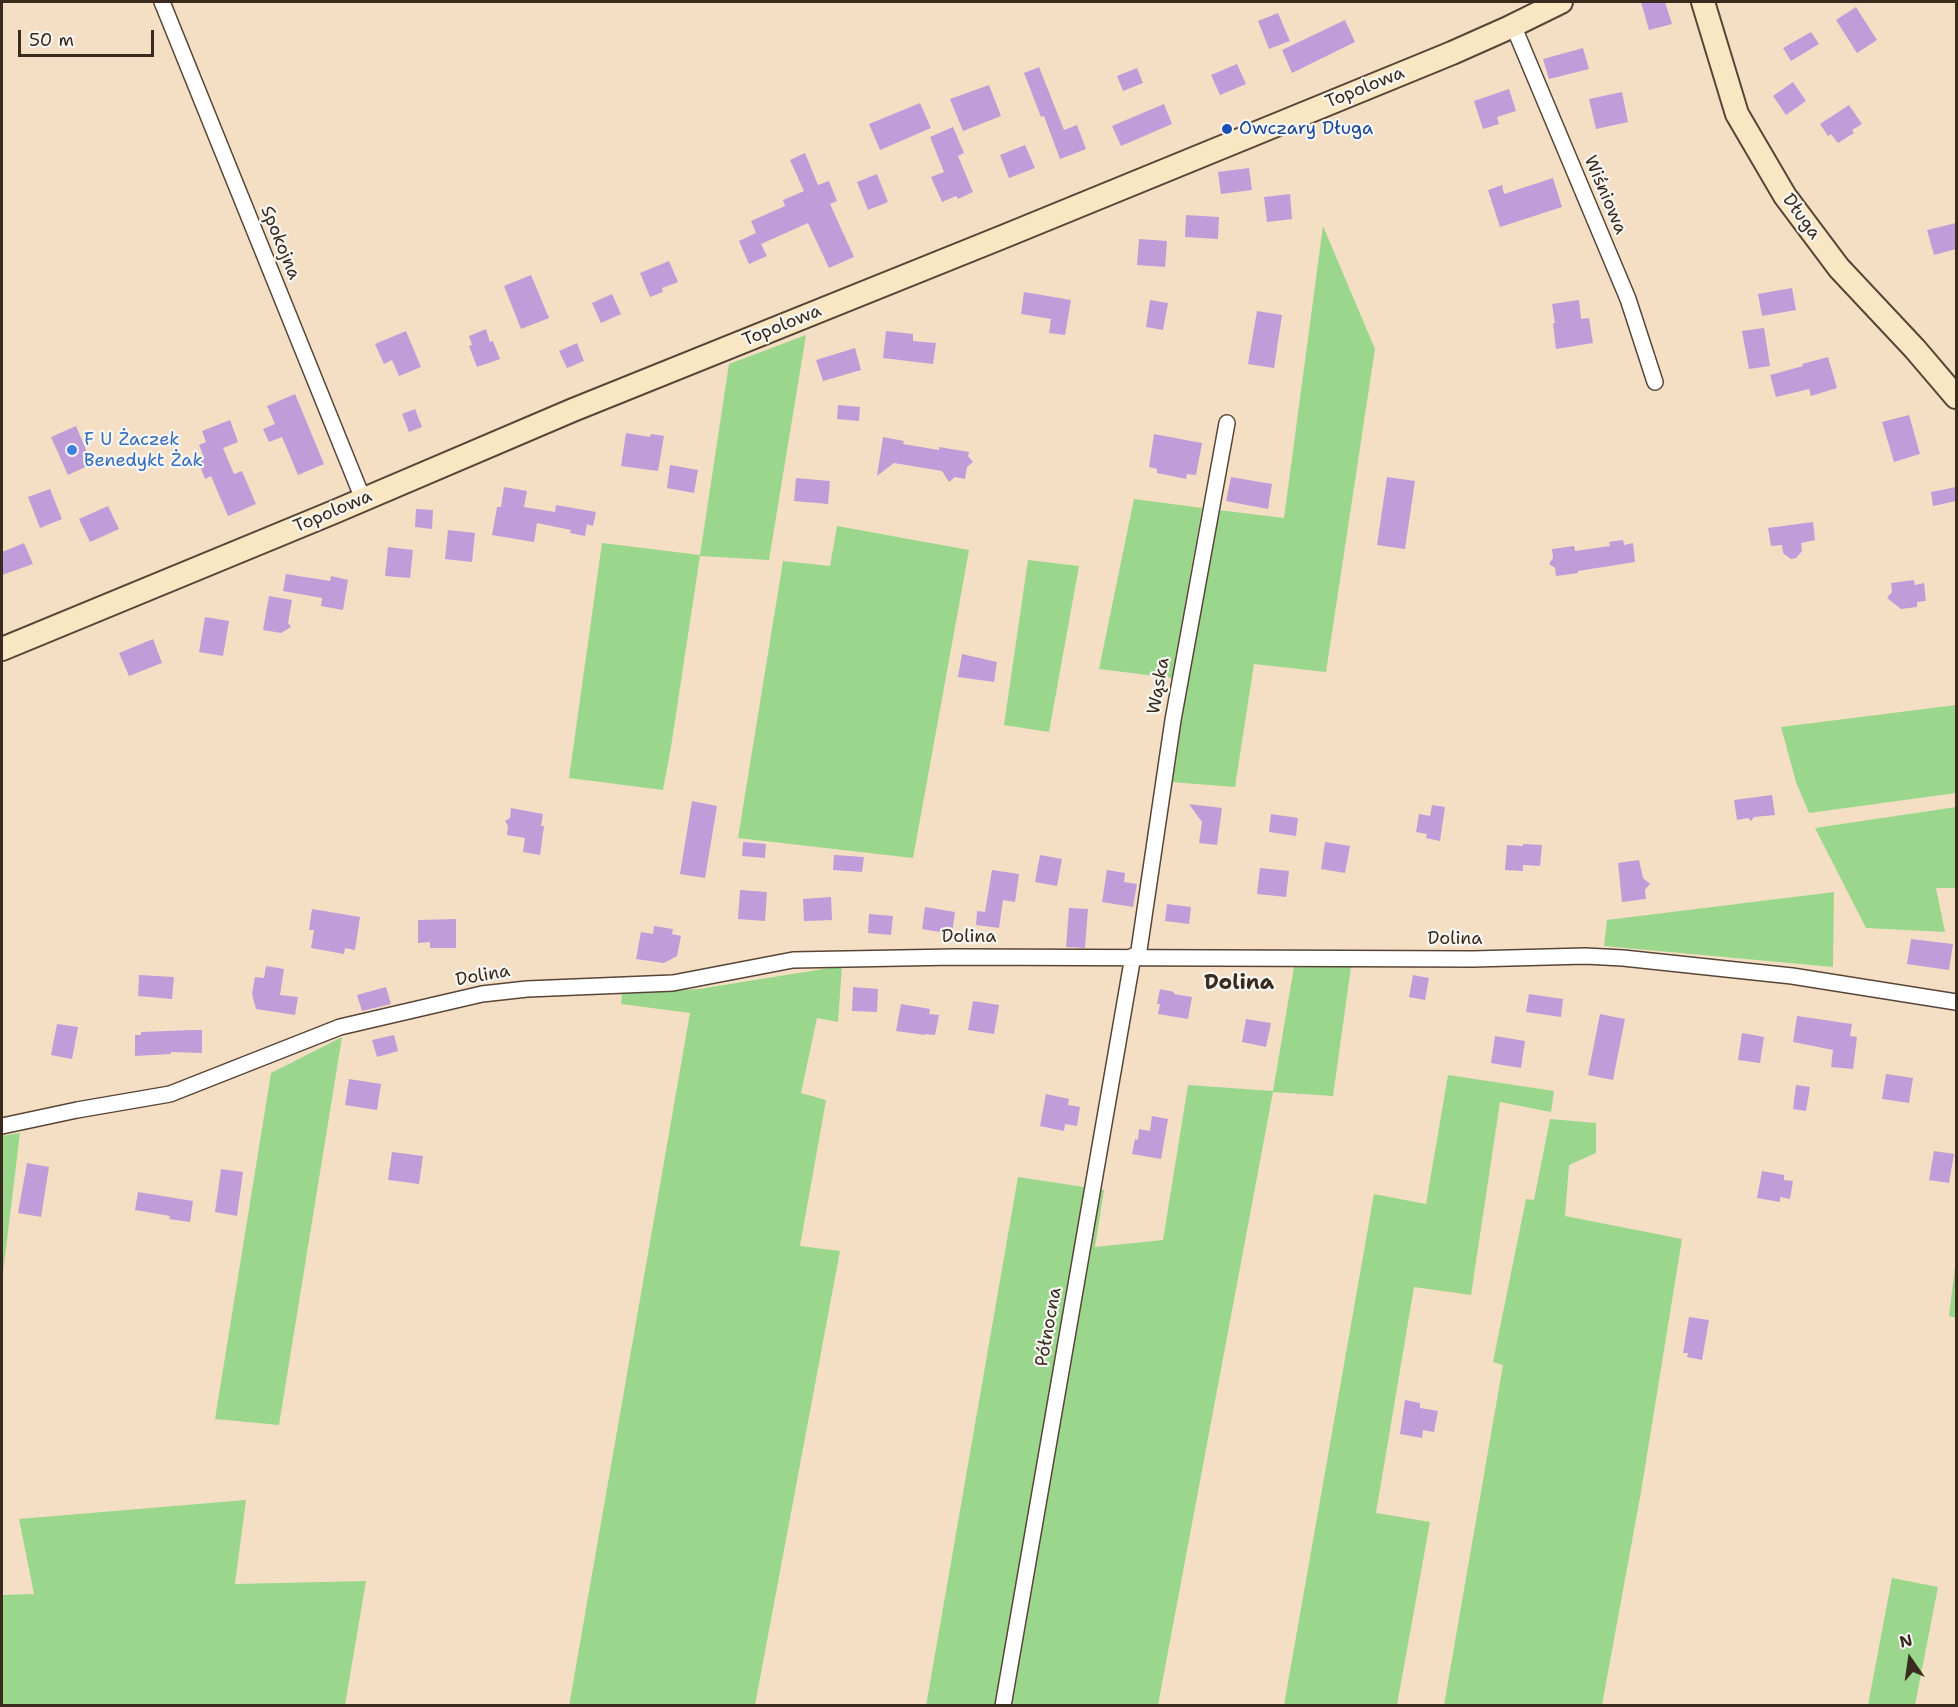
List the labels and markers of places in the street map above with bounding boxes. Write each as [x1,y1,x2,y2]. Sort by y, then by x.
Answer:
place label: Owczary Długa [1239,118,1373,140]
marker: Owczary Długa [1220,122,1234,136]
place label: F U Żaczek Benedykt Żak [84,429,203,472]
marker: F U Żaczek Benedykt Żak [65,443,79,457]

